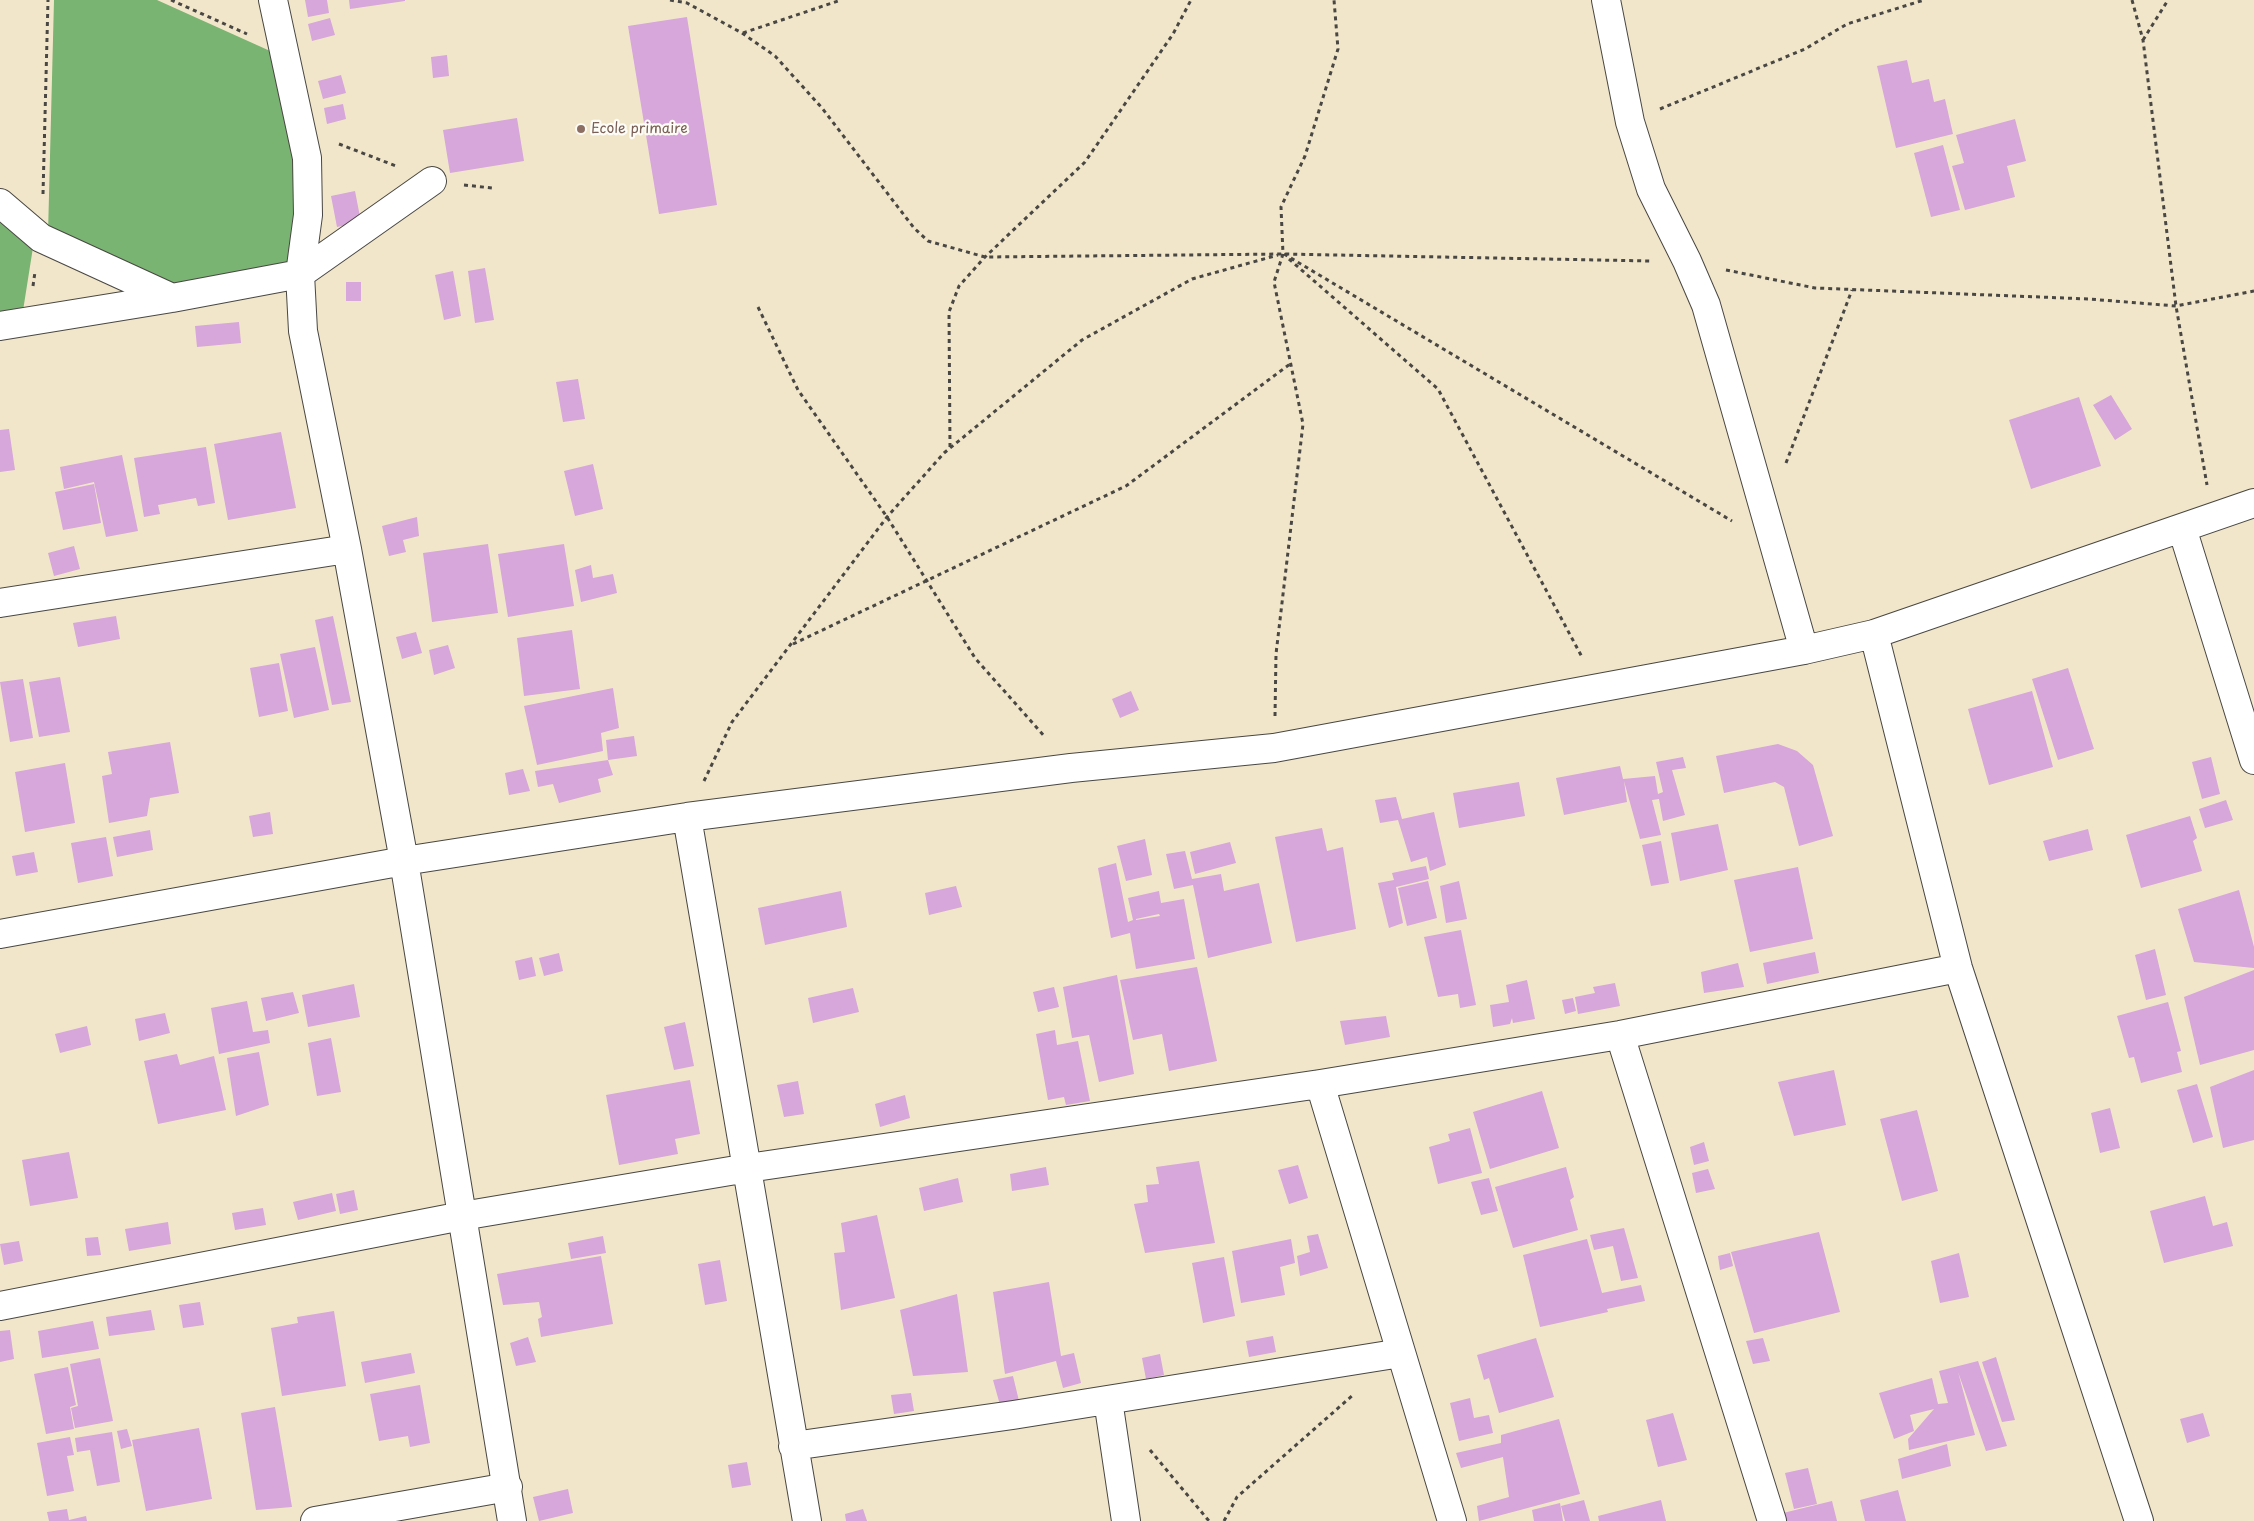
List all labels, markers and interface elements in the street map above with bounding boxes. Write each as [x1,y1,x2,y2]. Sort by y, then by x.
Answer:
place label: Ecole primaire [591,121,688,137]
marker: Ecole primaire [575,123,587,135]

